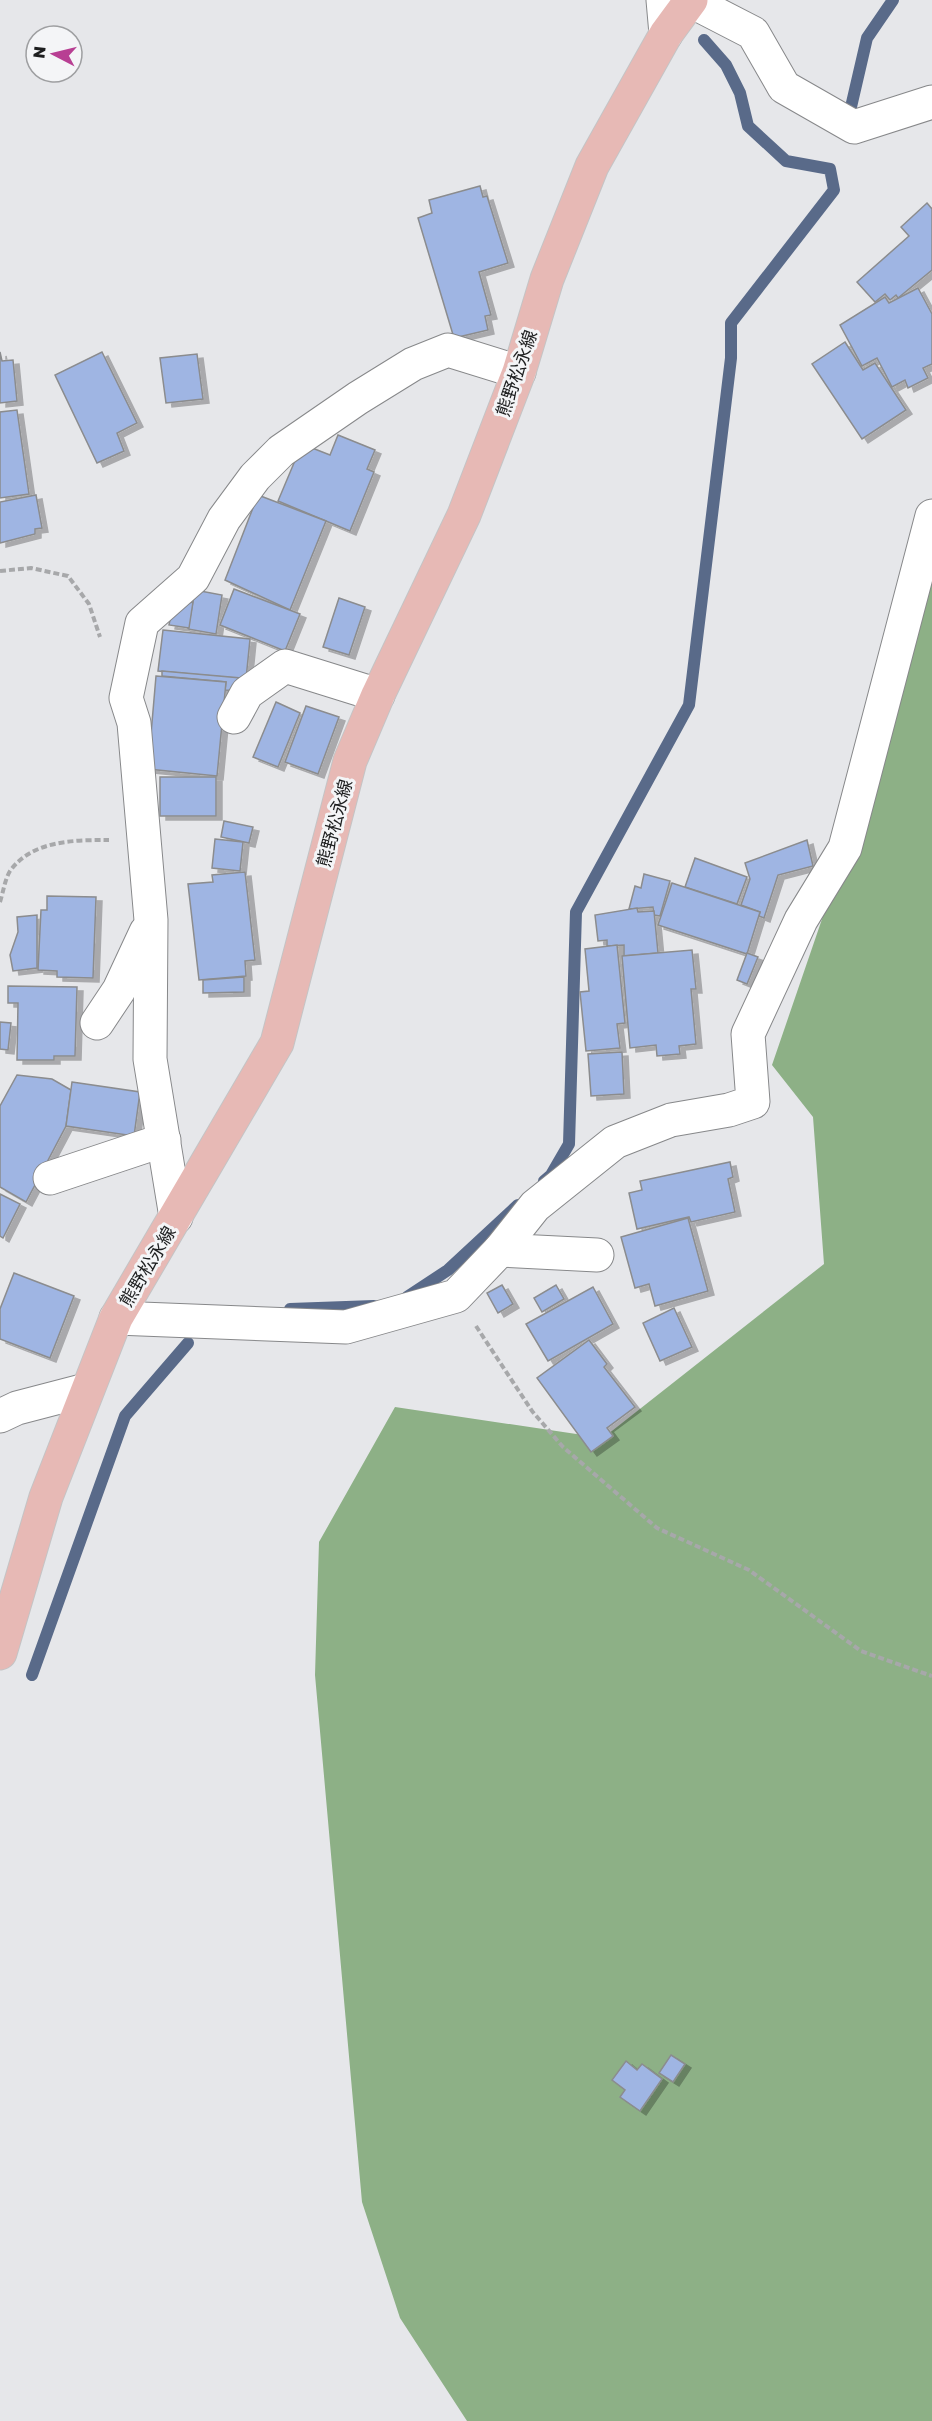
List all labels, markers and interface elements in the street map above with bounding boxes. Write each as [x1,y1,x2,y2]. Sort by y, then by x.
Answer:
north arrow [24,24,84,84]
text: N [28,45,50,59]
street label: 熊野松永線 [491,327,541,419]
street label: 熊野松永線 [312,777,356,869]
street label: 熊野松永線 [114,1222,180,1310]

